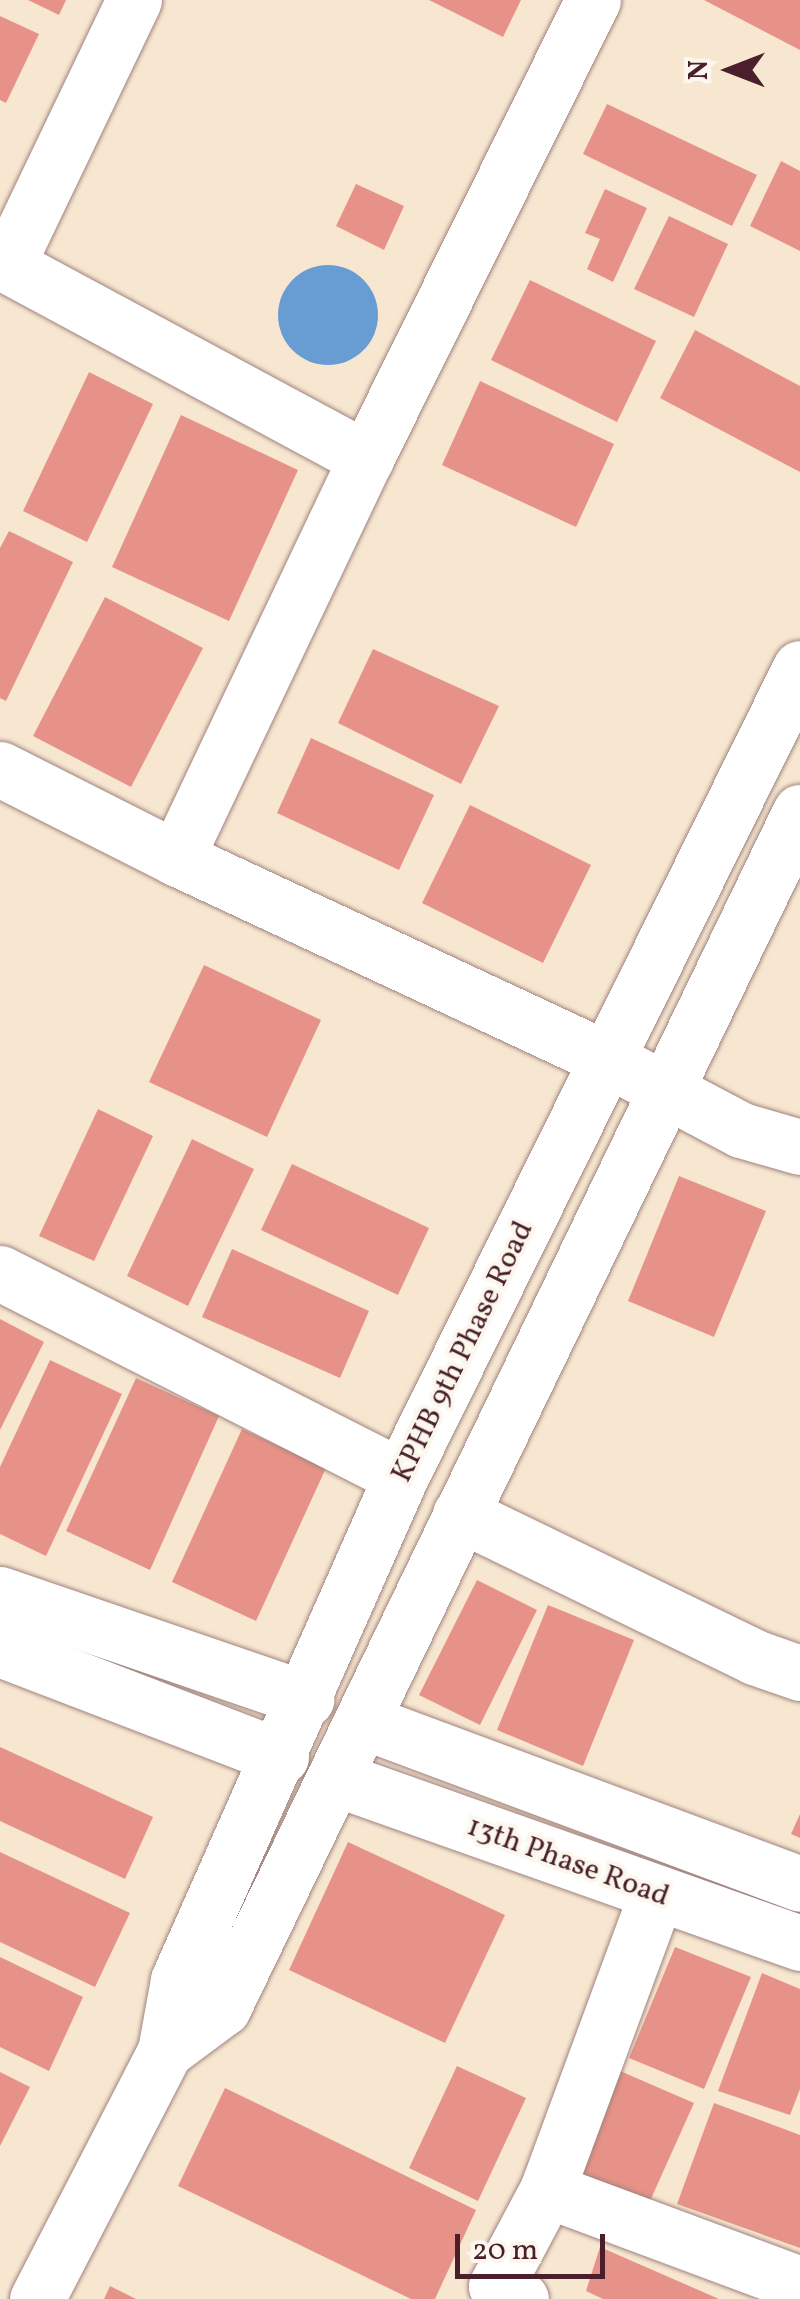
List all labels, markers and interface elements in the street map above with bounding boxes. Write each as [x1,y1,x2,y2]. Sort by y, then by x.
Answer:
north arrow [680,20,780,120]
text: N [680,60,719,80]
street label: KPHB 9th Phase Road [384,1216,542,1488]
street label: 13th Phase Road [462,1809,674,1915]
scale bar [460,2214,610,2276]
text: 20 m [472,2230,538,2272]

